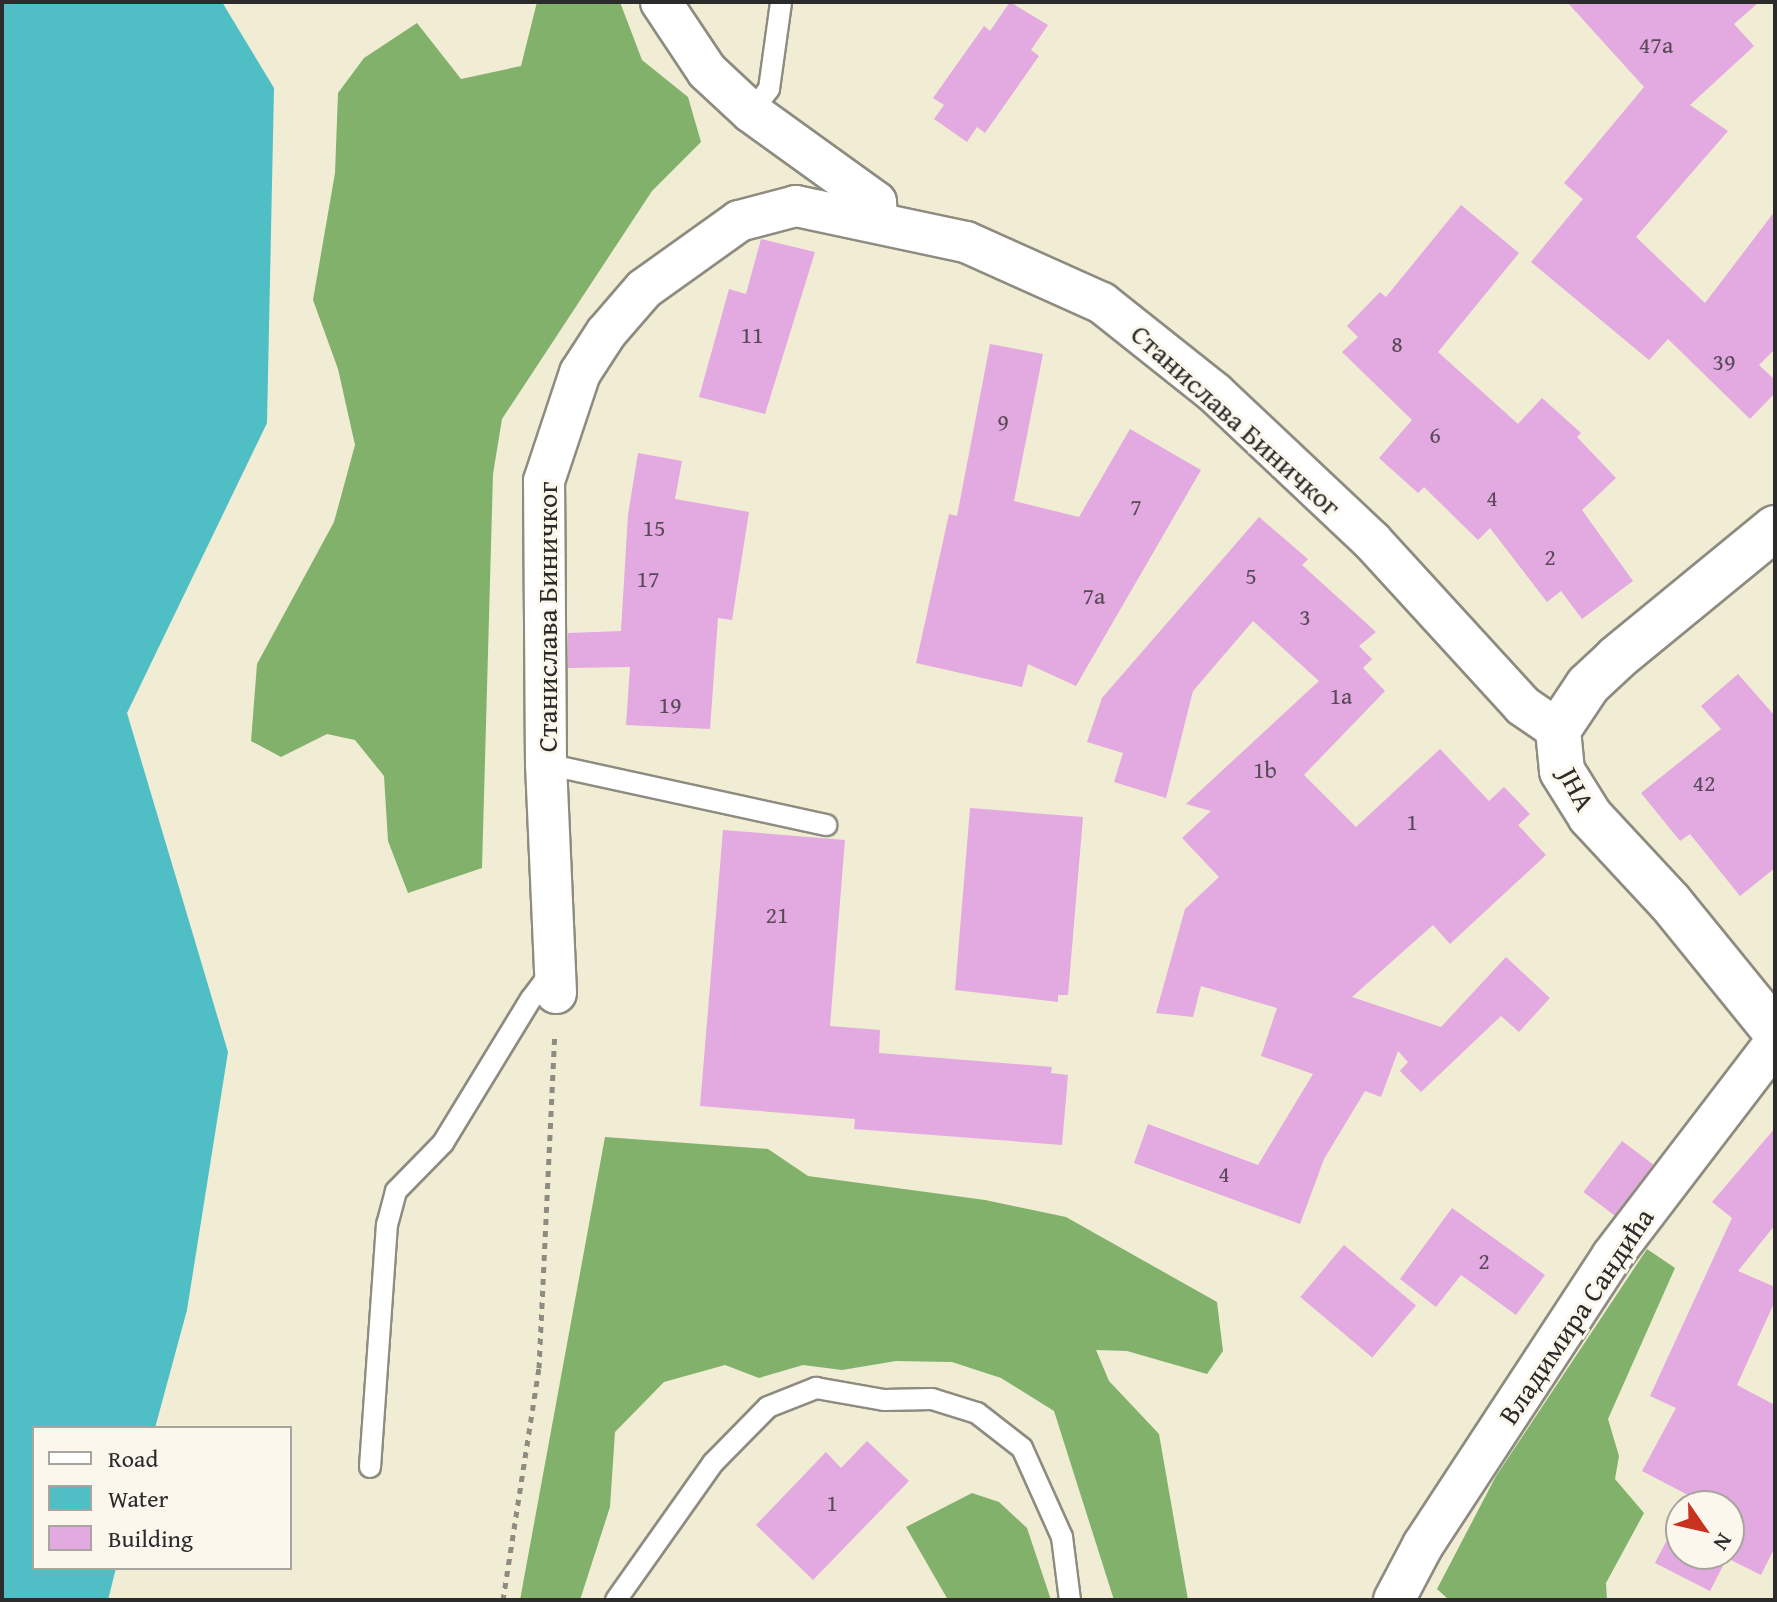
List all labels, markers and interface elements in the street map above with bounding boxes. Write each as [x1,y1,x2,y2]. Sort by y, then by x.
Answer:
house number: 47a [1639,31,1673,59]
street label: Станислава Биничког [1124,317,1348,523]
house number: 11 [740,321,764,349]
house number: 8 [1391,330,1403,358]
house number: 39 [1712,348,1736,376]
house number: 9 [997,408,1009,436]
house number: 6 [1429,421,1441,449]
street label: Станислава Биничког [530,482,564,752]
house number: 4 [1486,484,1498,512]
house number: 7 [1130,493,1142,521]
house number: 15 [642,514,666,542]
house number: 2 [1544,543,1556,571]
house number: 5 [1245,562,1257,590]
house number: 17 [636,565,660,593]
house number: 7a [1083,582,1105,610]
house number: 3 [1299,603,1311,631]
house number: 1a [1330,682,1352,710]
house number: 19 [658,691,682,719]
house number: 1b [1253,756,1277,784]
street label: ЈНА [1552,762,1602,816]
house number: 42 [1692,769,1716,797]
house number: 1 [1406,808,1418,836]
house number: 21 [765,901,789,929]
house number: 4 [1218,1160,1230,1188]
street label: Владимира Сандића [1491,1202,1661,1430]
house number: 2 [1478,1247,1490,1275]
legend [32,1426,292,1570]
text: Road [108,1441,158,1476]
text: Water [108,1481,168,1516]
house number: 1 [826,1489,838,1517]
north arrow [1665,1490,1745,1570]
text: Building [108,1521,193,1556]
text: N [1706,1527,1741,1557]

